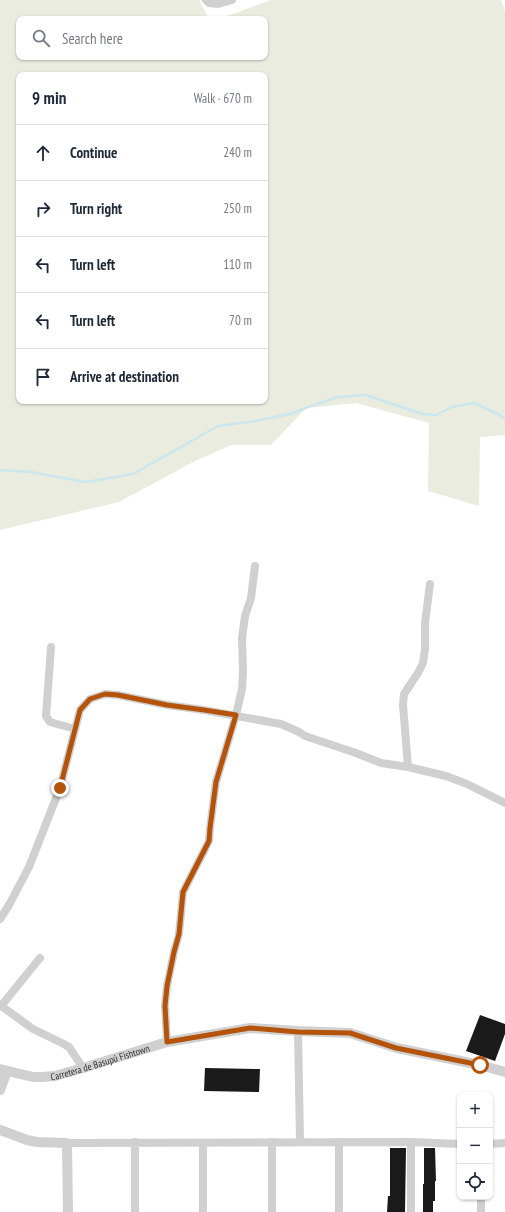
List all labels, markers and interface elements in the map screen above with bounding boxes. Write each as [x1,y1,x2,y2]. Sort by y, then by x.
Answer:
search box [16,16,268,60]
icon: search [30,27,52,49]
text: Search here [62,29,123,48]
text: 9 min [32,87,66,109]
text: Walk · 670 m [194,90,252,107]
icon: ahead [32,142,54,164]
text: Continue [70,143,117,162]
text: 240 m [223,144,252,161]
icon: right [32,198,54,220]
text: Turn right [70,199,122,218]
text: 250 m [223,200,252,217]
icon: left [32,254,54,276]
text: Turn left [70,255,115,274]
text: 110 m [223,256,252,273]
icon: left [32,310,54,332]
text: Turn left [70,311,115,330]
text: 70 m [229,312,252,329]
icon: arrive [32,366,54,388]
text: Arrive at destination [70,367,179,386]
route end [51,779,69,797]
street label: Carretera de Basupú Fishtown [50,1042,151,1083]
route start [471,1056,489,1074]
map controls [457,1092,493,1200]
button: + [457,1092,493,1128]
button: − [457,1128,493,1164]
button: locate [457,1164,493,1200]

